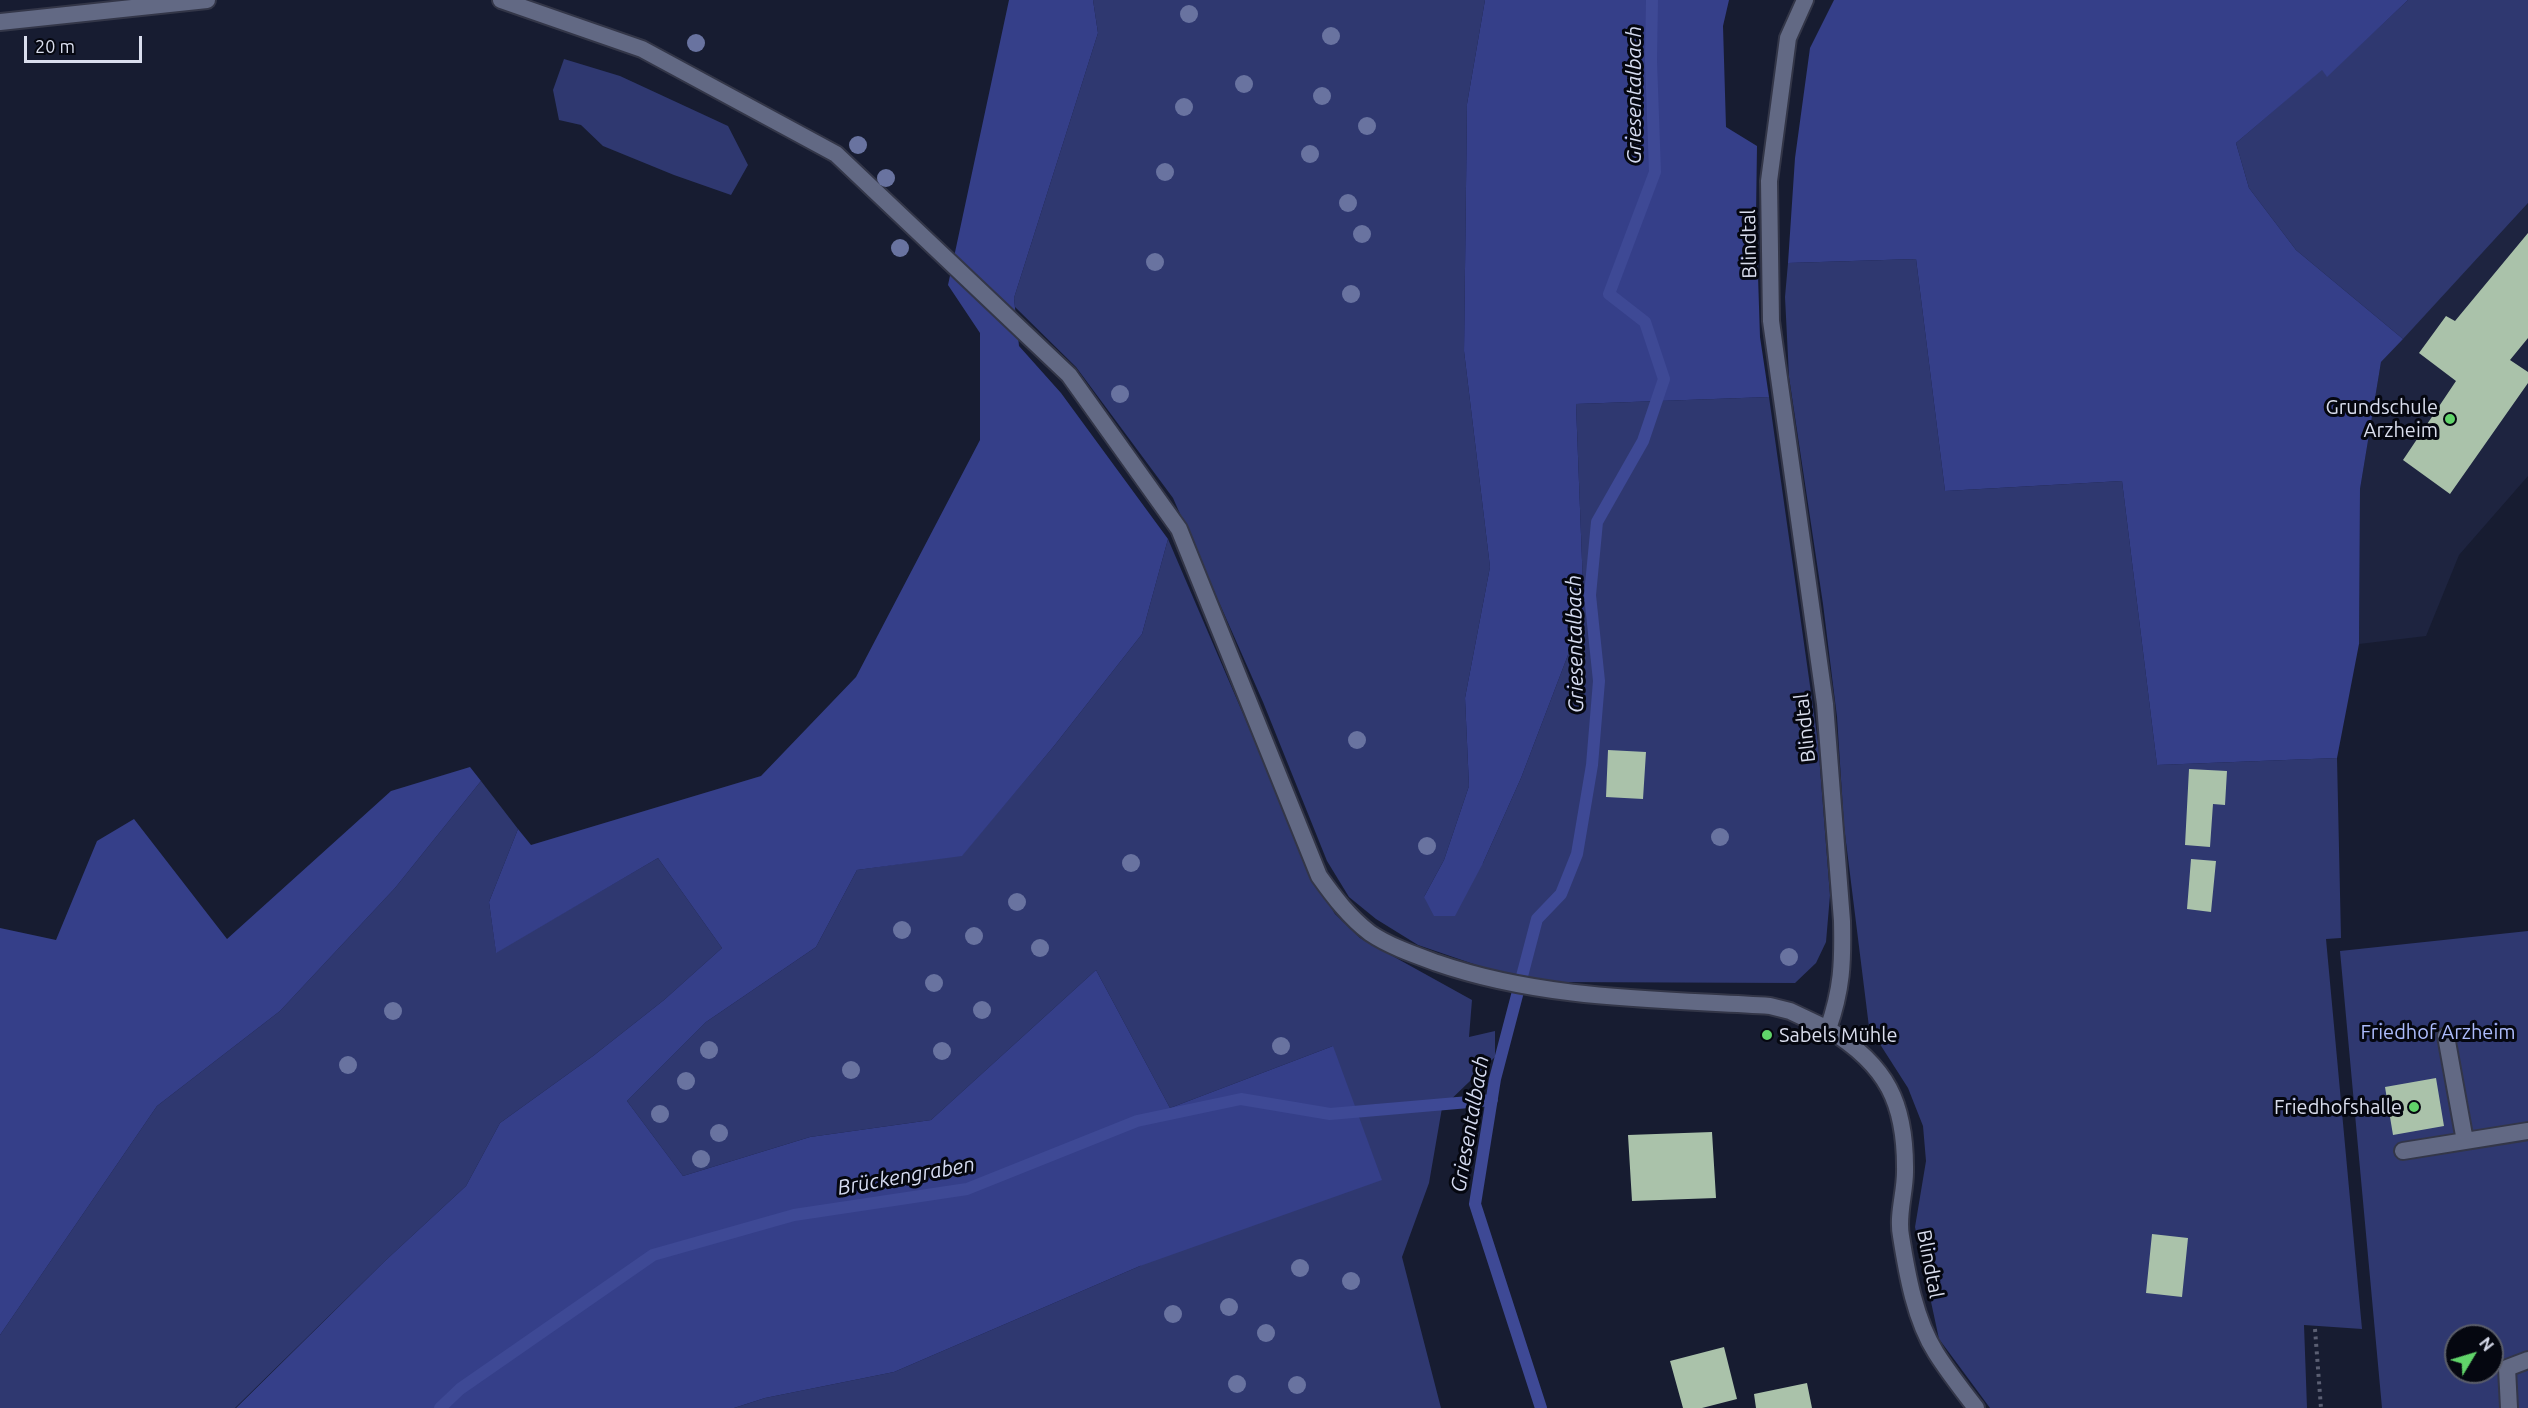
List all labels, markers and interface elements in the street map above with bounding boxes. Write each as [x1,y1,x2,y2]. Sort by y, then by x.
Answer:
scale bar [27,24,146,62]
water label: Griesentalbach [1621,26,1647,164]
text: 20 m [35,36,75,56]
street label: Blindtal [1736,209,1762,279]
place label: Grundschule Arzheim [2326,395,2438,442]
marker: Grundschule Arzheim [2443,412,2457,426]
water label: Griesentalbach [1561,575,1589,713]
street label: Blindtal [1789,692,1821,764]
park label: Friedhof Arzheim [2360,1020,2516,1044]
place label: Sabels Mühle [1779,1023,1898,1047]
marker: Sabels Mühle [1760,1028,1774,1042]
water label: Griesentalbach [1446,1054,1494,1194]
place label: Friedhofshalle [2274,1095,2402,1119]
marker: Friedhofshalle [2407,1100,2421,1114]
water label: Brückengraben [835,1152,977,1200]
street label: Blindtal [1912,1228,1948,1300]
north arrow [2444,1324,2504,1384]
text: N [2476,1334,2497,1354]

